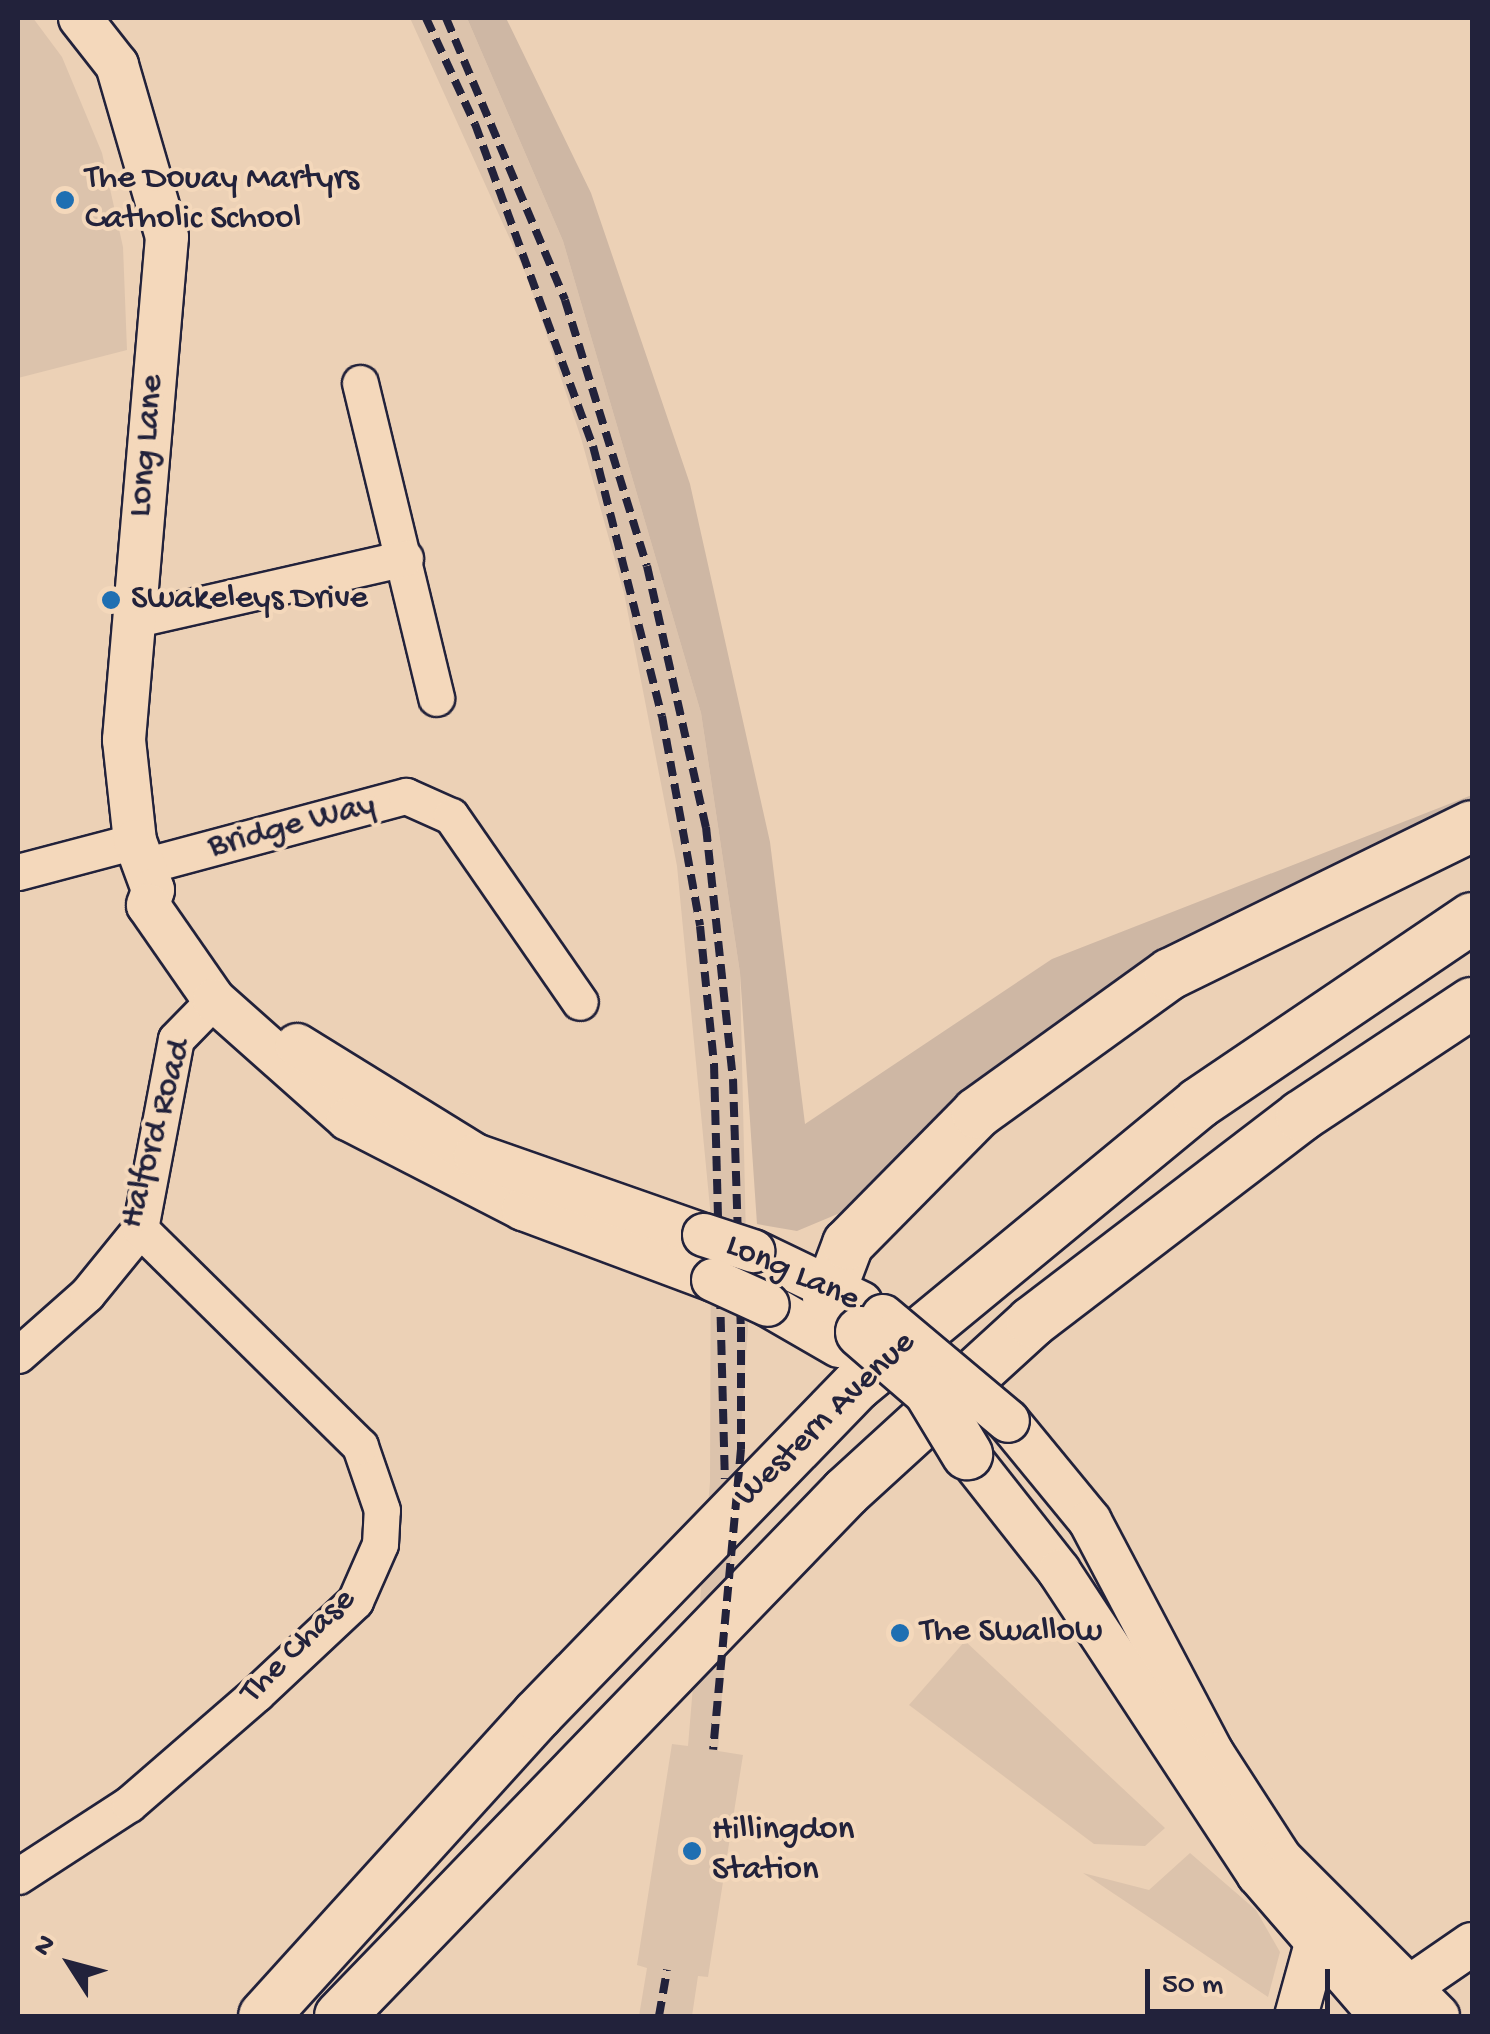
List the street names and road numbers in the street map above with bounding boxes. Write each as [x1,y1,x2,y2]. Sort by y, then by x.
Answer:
street label: Long Lane [121,373,175,519]
street label: Bridge Way [204,785,380,869]
street label: Halford Road [112,1035,202,1233]
street label: Long Lane [718,1226,866,1322]
street label: Western Avenue [727,1323,925,1517]
street label: The Chase [232,1580,366,1714]

